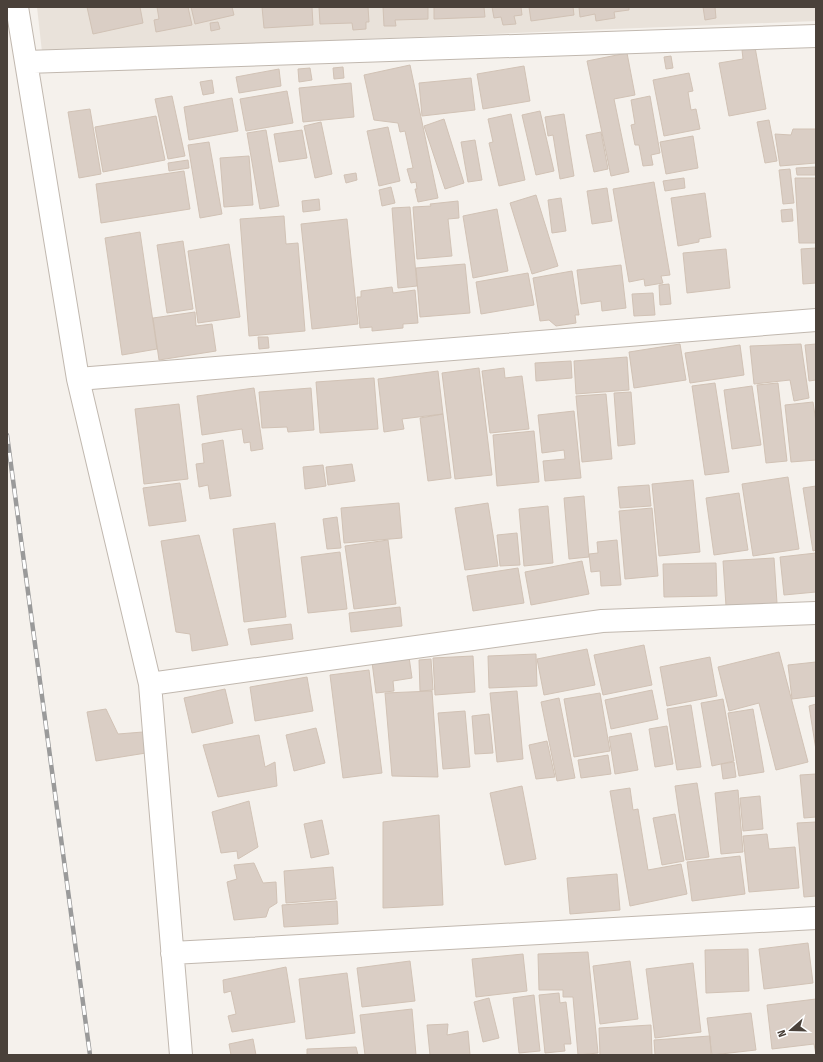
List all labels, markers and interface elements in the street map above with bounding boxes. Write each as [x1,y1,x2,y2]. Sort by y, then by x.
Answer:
north arrow [771,1010,811,1050]
text: N [775,1028,789,1039]

